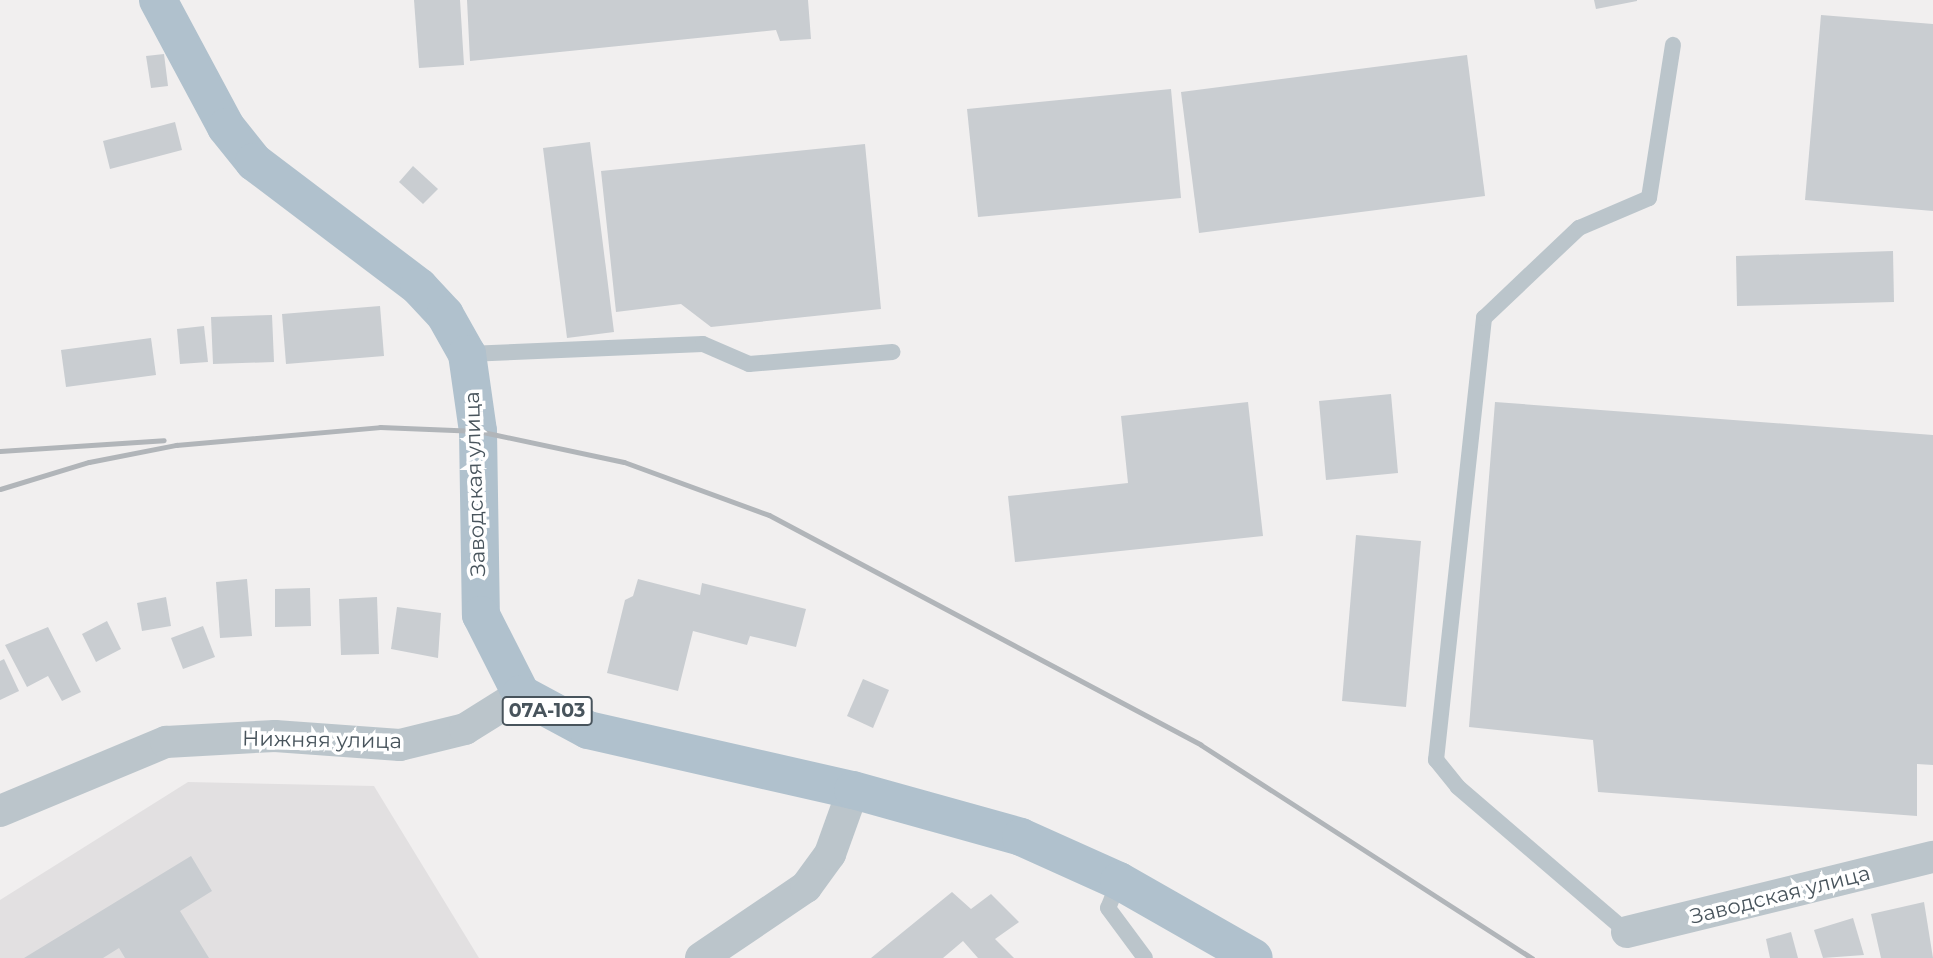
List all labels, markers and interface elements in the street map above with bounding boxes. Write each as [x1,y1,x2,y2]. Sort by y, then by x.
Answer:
street label: Заводская улица [459,391,491,577]
road number: 07А-103 [502,696,592,726]
street label: Нижняя улица [242,726,402,754]
street label: Заводская улица [1687,860,1873,930]

